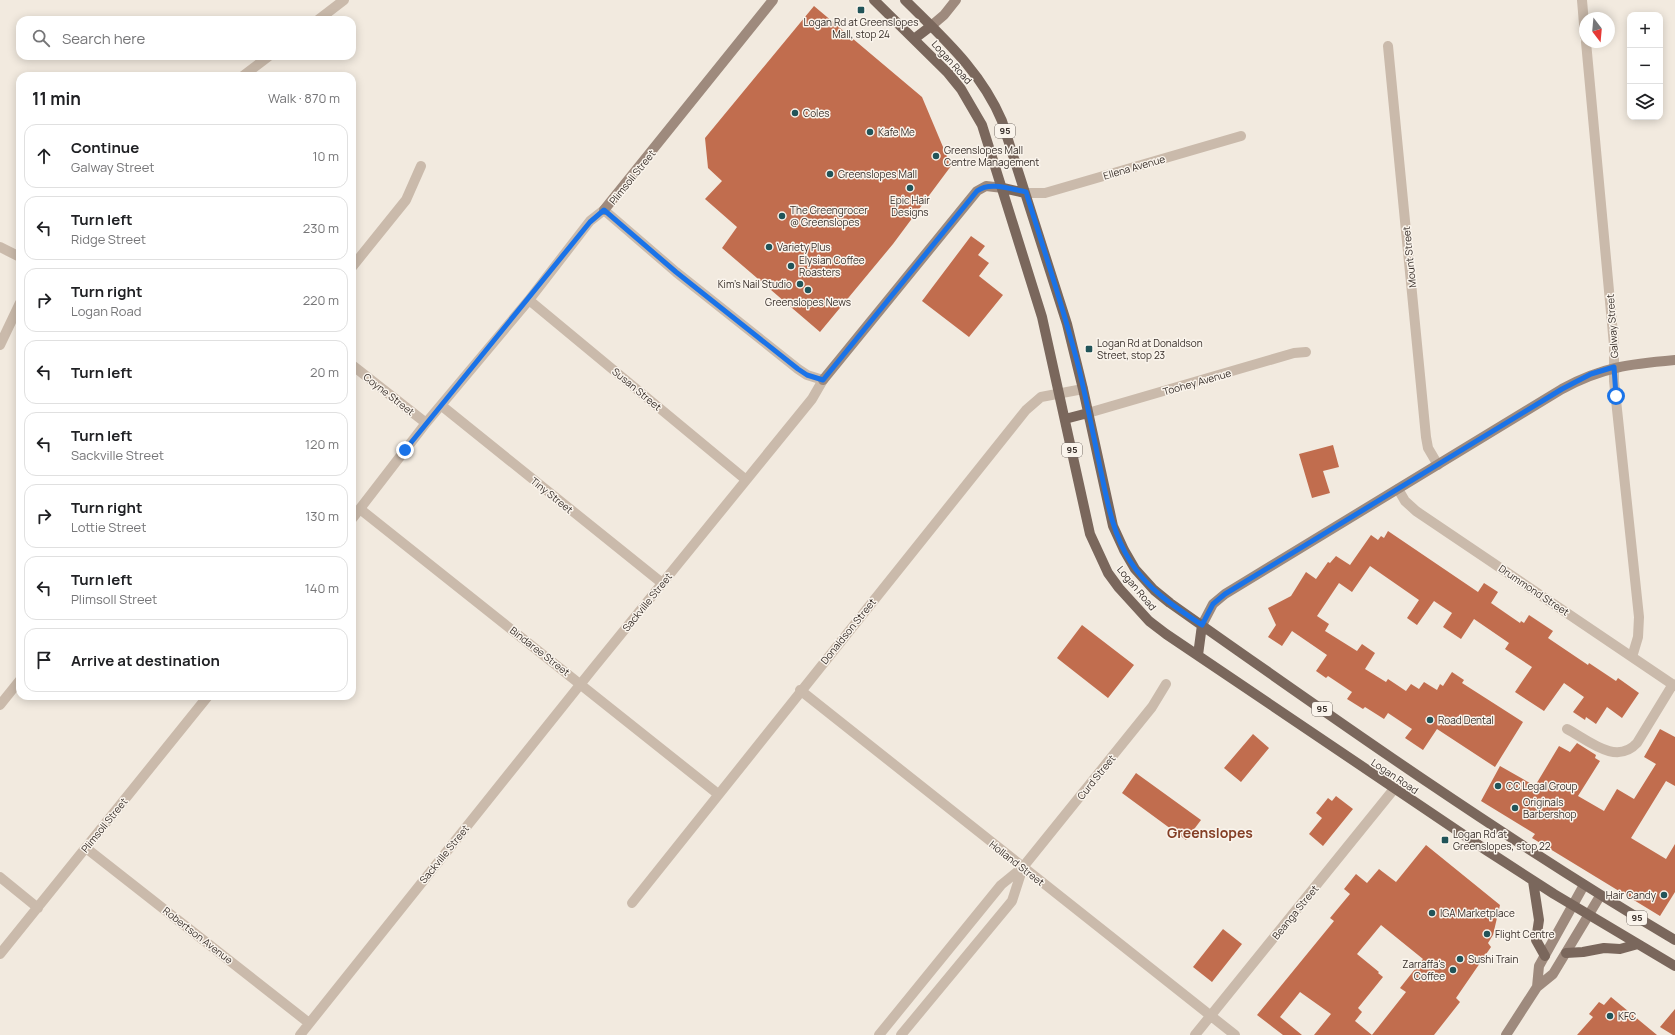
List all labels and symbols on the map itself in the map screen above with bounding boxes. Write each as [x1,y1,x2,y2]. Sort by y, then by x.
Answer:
marker: Logan Rd at Greenslopes Mall, stop 24 [856,5,866,15]
north arrow [1579,12,1615,48]
place label: Logan Rd at Greenslopes Mall, stop 24 [804,15,918,41]
street label: Logan Road [929,37,975,87]
place label: Coles [803,106,830,120]
marker: Coles [790,108,800,118]
road number: 95 [995,124,1015,138]
place label: Kafe Me [878,125,915,139]
marker: Kafe Me [865,127,875,137]
place label: Greenslopes Mall Centre Management [944,143,1039,169]
street label: Plimsoll Street [606,147,658,207]
marker: Greenslopes Mall Centre Management [931,151,941,161]
street label: Ellena Avenue [1101,151,1167,183]
place label: Greenslopes Mall [838,167,917,181]
marker: Greenslopes Mall [825,169,835,179]
marker: Epic Hair Designs [905,183,915,193]
place label: Epic Hair Designs [890,193,930,219]
place label: The Greengrocer @ Greenslopes [790,203,868,229]
marker: The Greengrocer @ Greenslopes [777,211,787,221]
street label: Mount Street [1399,226,1419,288]
place label: Variety Plus [777,240,831,254]
marker: Variety Plus [764,242,774,252]
place label: Elysian Coffee Roasters [799,253,865,279]
marker: Elysian Coffee Roasters [786,261,796,271]
place label: Kim's Nail Studio [718,277,792,291]
marker: Kim's Nail Studio [795,279,805,289]
marker: Greenslopes News [803,285,813,295]
street label: Galway Street [1603,293,1621,359]
place label: Greenslopes News [765,295,851,309]
place label: Logan Rd at Donaldson Street, stop 23 [1097,336,1203,362]
marker: Logan Rd at Donaldson Street, stop 23 [1084,344,1094,354]
street label: Susan Street [609,364,665,414]
street label: Toohey Avenue [1161,366,1233,398]
street label: Coyne Street [361,370,417,418]
route start [1607,387,1625,405]
route end [396,441,414,459]
road number: 95 [1062,443,1082,457]
street label: Tiny Street [528,474,576,516]
street label: Drummond Street [1496,561,1572,619]
street label: Logan Road [1114,563,1160,613]
street label: Sackville Street [619,570,675,634]
street label: Donaldson Street [817,595,879,667]
street label: Bindaree Street [507,623,573,679]
road number: 95 [1312,702,1332,716]
place label: Road Dental [1438,713,1494,727]
marker: Road Dental [1425,715,1435,725]
street label: Curd Street [1074,752,1118,802]
street label: Logan Road [1369,755,1421,797]
place label: CC Legal Group [1506,779,1577,793]
marker: CC Legal Group [1493,781,1503,791]
street label: Plimsoll Street [78,795,130,855]
place label: Originals Barbershop [1523,795,1577,821]
marker: Originals Barbershop [1510,803,1520,813]
street label: Sackville Street [416,822,472,886]
district label: Greenslopes [1167,823,1253,842]
place label: Logan Rd at Greenslopes, stop 22 [1453,827,1551,853]
marker: Logan Rd at Greenslopes, stop 22 [1440,835,1450,845]
street label: Holland Street [987,837,1047,889]
street label: Beanga Street [1269,882,1321,942]
place label: Hair Candy [1606,888,1657,902]
marker: Hair Candy [1659,890,1669,900]
street label: Robertson Avenue [160,903,236,967]
place label: IGA Marketplace [1440,906,1515,920]
marker: IGA Marketplace [1427,908,1437,918]
road number: 95 [1627,911,1647,925]
place label: Flight Centre [1495,927,1555,941]
marker: Flight Centre [1482,929,1492,939]
place label: Sushi Train [1468,952,1518,966]
marker: Sushi Train [1455,954,1465,964]
place label: Zarraffa's Coffee [1402,957,1445,983]
marker: Zarraffa's Coffee [1448,965,1458,975]
place label: KFC [1618,1009,1636,1023]
marker: KFC [1605,1011,1615,1021]

